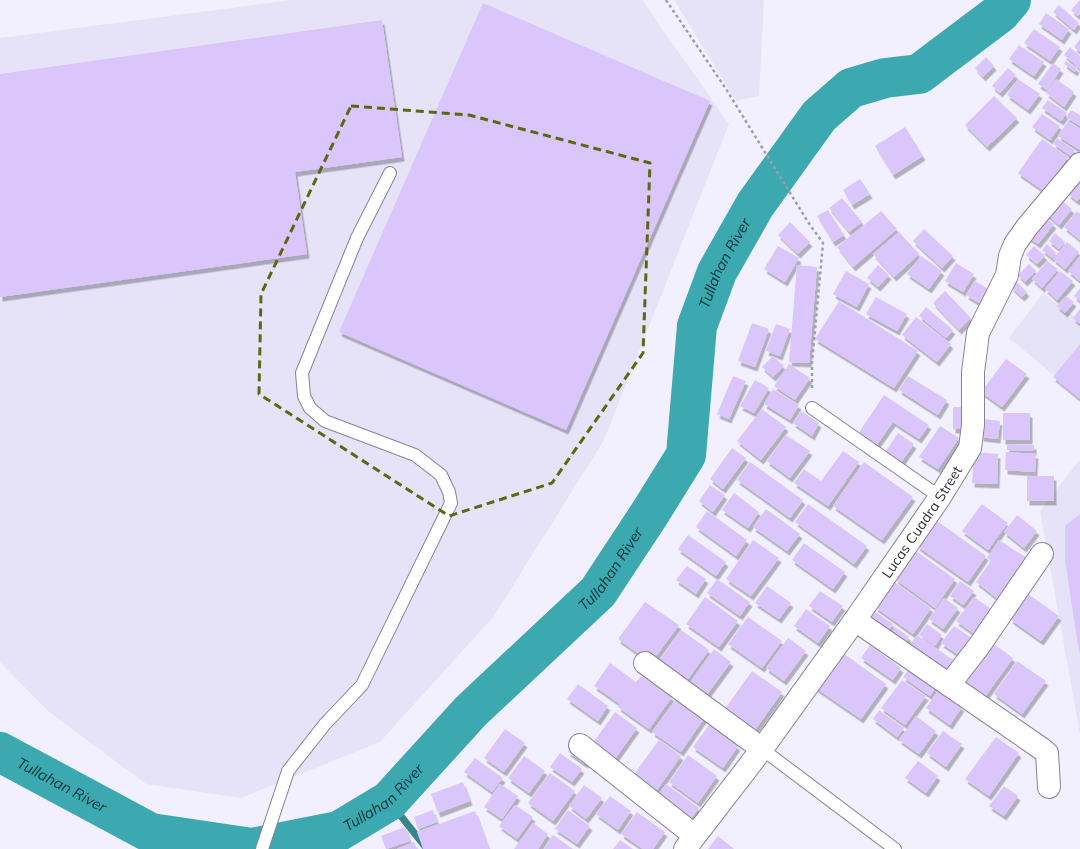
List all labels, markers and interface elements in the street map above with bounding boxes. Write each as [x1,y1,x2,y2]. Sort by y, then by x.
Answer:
water label: Tullahan River [694,214,755,311]
street label: Lucas Cuadra Street [878,462,966,582]
water label: Tullahan River [574,523,647,615]
water label: Tullahan River [14,753,110,817]
water label: Tullahan River [339,759,428,835]

